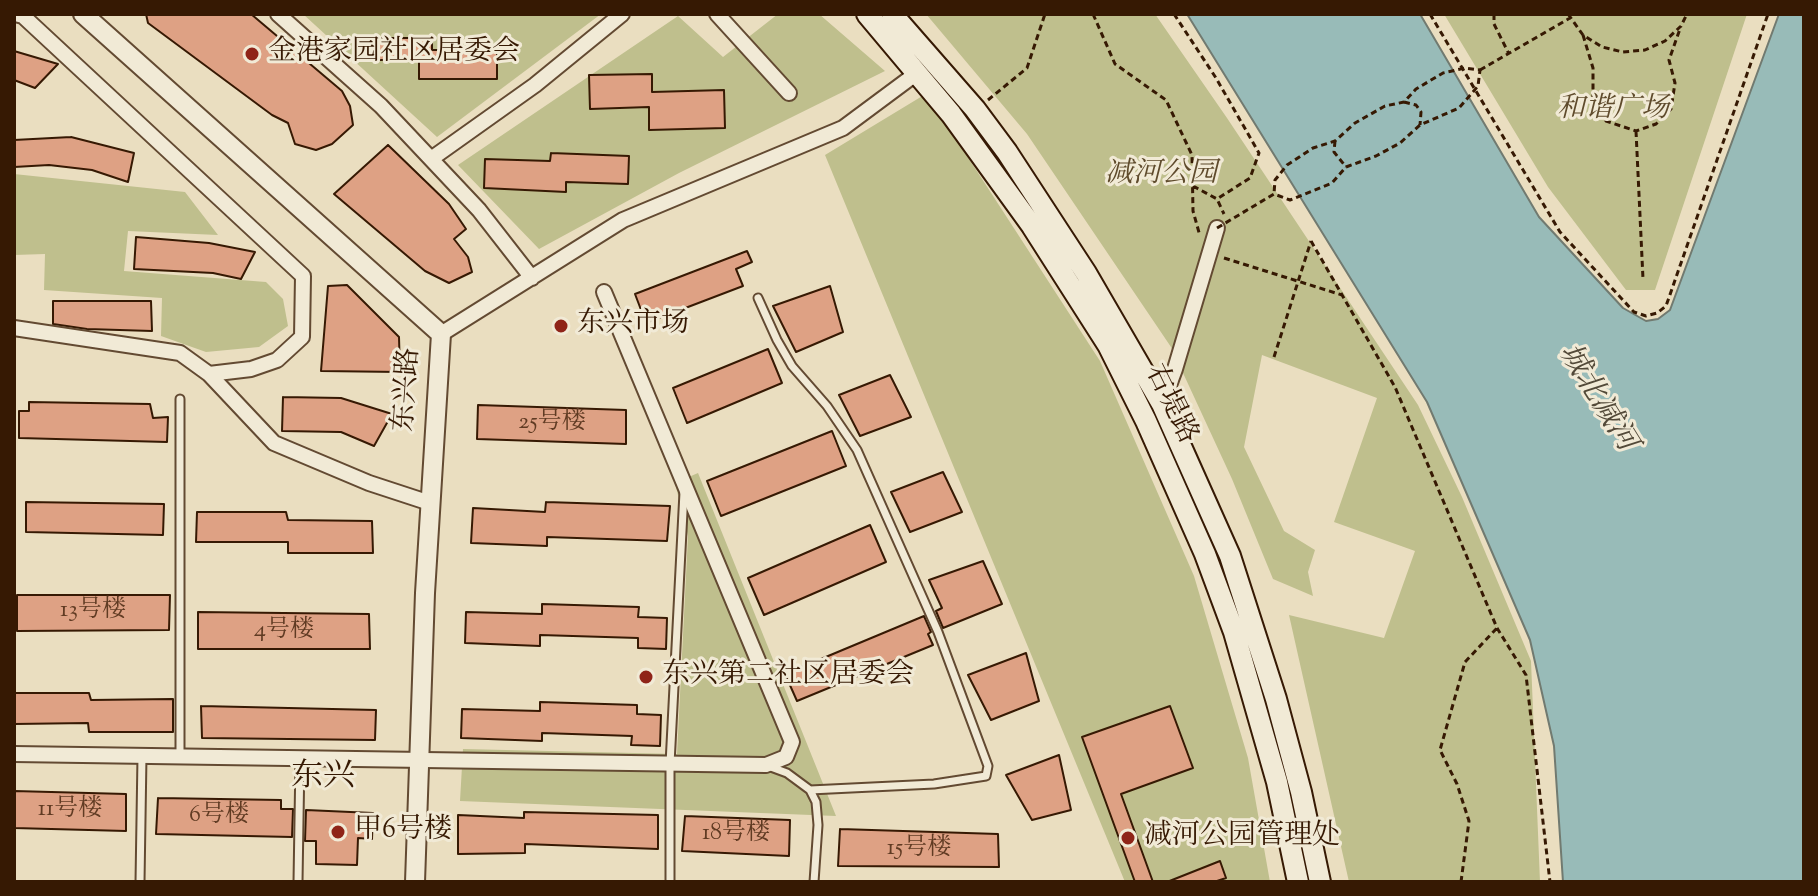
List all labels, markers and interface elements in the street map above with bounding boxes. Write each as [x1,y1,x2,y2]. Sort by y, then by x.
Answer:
place label: 金港家园社区居委会 [268,37,520,71]
marker: 金港家园社区居委会 [243,45,261,63]
park label: 和谐广场 [1557,94,1669,128]
park label: 减河公园 [1105,159,1217,193]
place label: 东兴市场 [577,309,689,343]
marker: 东兴市场 [552,317,570,335]
water label: 城北减河 [1548,339,1642,459]
street label: 东兴路 [389,347,429,433]
street label: 右堤路 [1135,360,1203,450]
house number: 25号楼 [518,410,586,438]
house number: 13号楼 [60,598,126,626]
house number: 4号楼 [254,618,314,646]
place label: 东兴第二社区居委会 [662,660,914,694]
marker: 东兴第二社区居委会 [637,668,655,686]
district label: 东兴 [291,761,355,799]
house number: 11号楼 [38,797,102,825]
house number: 6号楼 [189,803,249,831]
place label: 甲6号楼 [354,815,452,849]
house number: 18号楼 [702,821,770,849]
place label: 减河公园管理处 [1144,821,1340,855]
marker: 甲6号楼 [329,823,347,841]
marker: 减河公园管理处 [1119,829,1137,847]
house number: 15号楼 [887,836,951,864]

